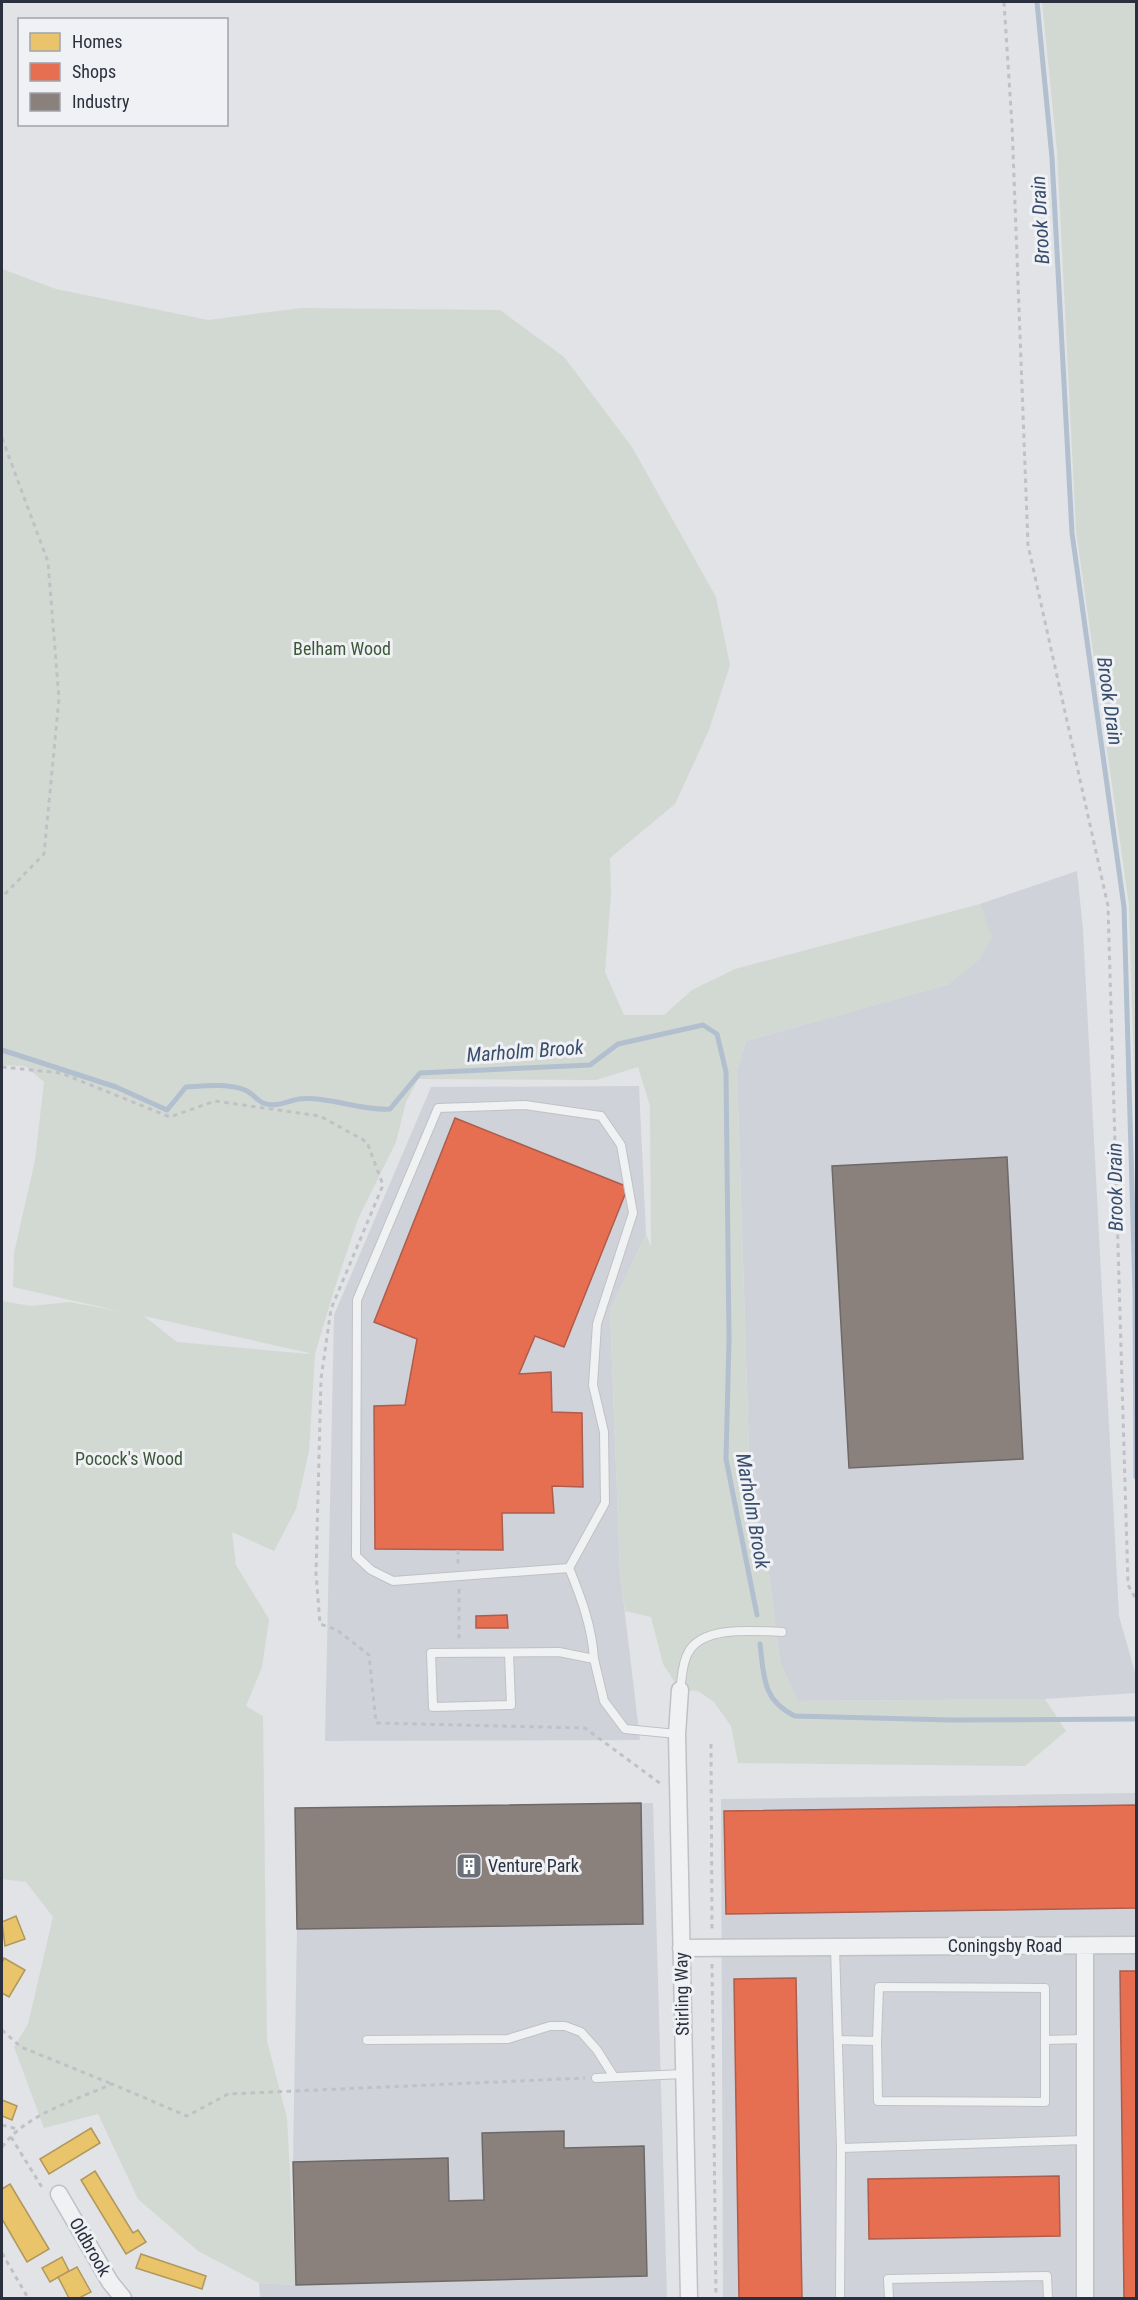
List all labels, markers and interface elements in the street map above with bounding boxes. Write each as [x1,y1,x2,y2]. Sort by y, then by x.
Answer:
legend [18,18,228,126]
text: Homes [72,31,122,52]
text: Shops [72,61,116,82]
text: Industry [72,91,130,112]
water label: Brook Drain [1026,175,1054,265]
park label: Belham Wood [293,638,391,659]
water label: Brook Drain [1092,655,1128,747]
water label: Marholm Brook [466,1035,585,1067]
water label: Brook Drain [1102,1142,1128,1232]
park label: Pocock's Wood [75,1448,183,1469]
water label: Marholm Brook [731,1451,775,1572]
building icon: Venture Park [454,1851,484,1881]
place label: Venture Park [488,1855,579,1876]
street label: Coningsby Road [948,1935,1062,1956]
street label: Stirling Way [670,1951,693,2036]
street label: Oldbrook [65,2214,116,2280]

